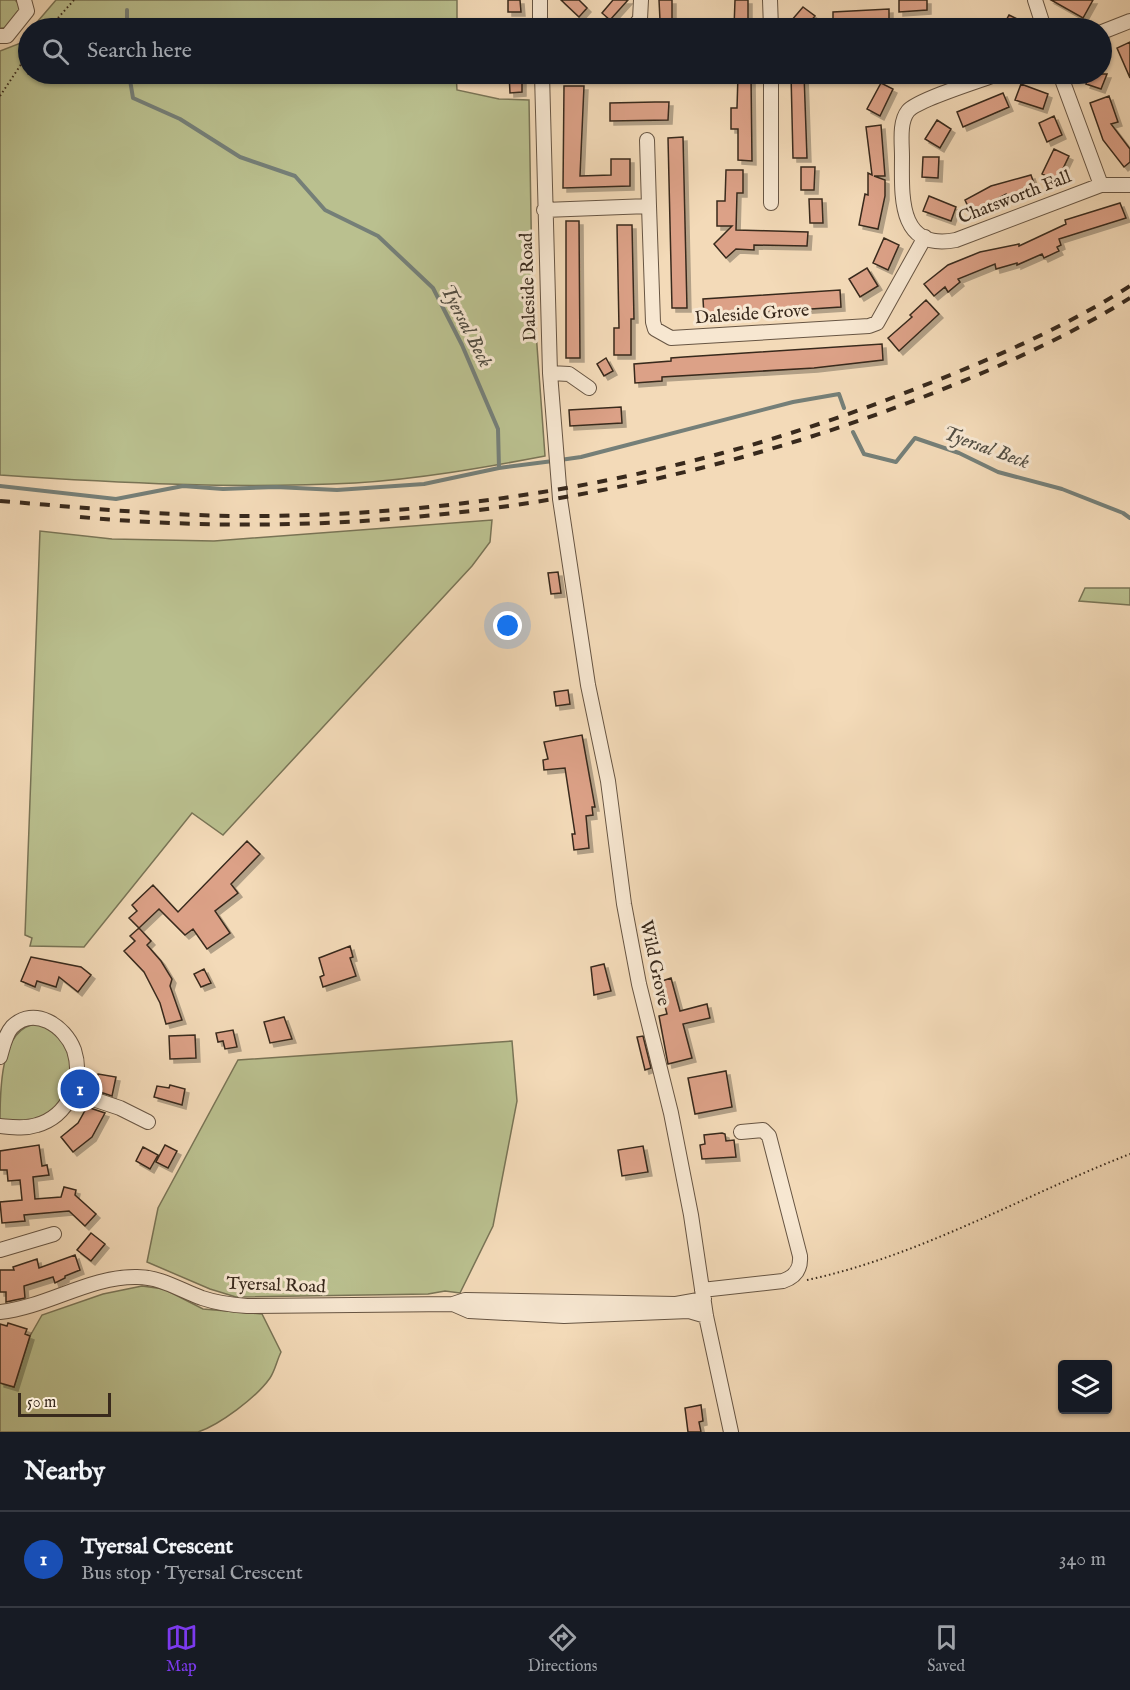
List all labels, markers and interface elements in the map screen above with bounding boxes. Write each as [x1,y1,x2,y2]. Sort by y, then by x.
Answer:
search box [18,18,1112,84]
icon: search [39,35,72,68]
text: Search here [87,37,192,65]
street label: Chatsworth Fall [955,166,1075,230]
street label: Daleside Road [516,232,542,342]
water label: Tyersal Beck [434,280,498,372]
street label: Daleside Grove [694,300,810,330]
water label: Tyersal Beck [939,421,1033,475]
your location [493,611,522,640]
street label: Wild Grove [634,918,674,1008]
pin: 1 [60,1066,100,1112]
street label: Tyersal Road [226,1273,326,1299]
map controls [1058,1360,1112,1414]
button: layers [1058,1360,1112,1414]
scale bar [18,1390,111,1418]
text: 50 m [27,1393,56,1413]
text: Nearby [24,1455,105,1488]
text: Tyersal Crescent [81,1533,233,1561]
text: 1 [40,1547,47,1572]
text: 340 m [1059,1547,1106,1572]
text: Bus stop · Tyersal Crescent [81,1561,303,1586]
tab: Map [165,1621,198,1677]
tab: Directions [528,1621,597,1677]
tab: Saved [927,1621,965,1677]

